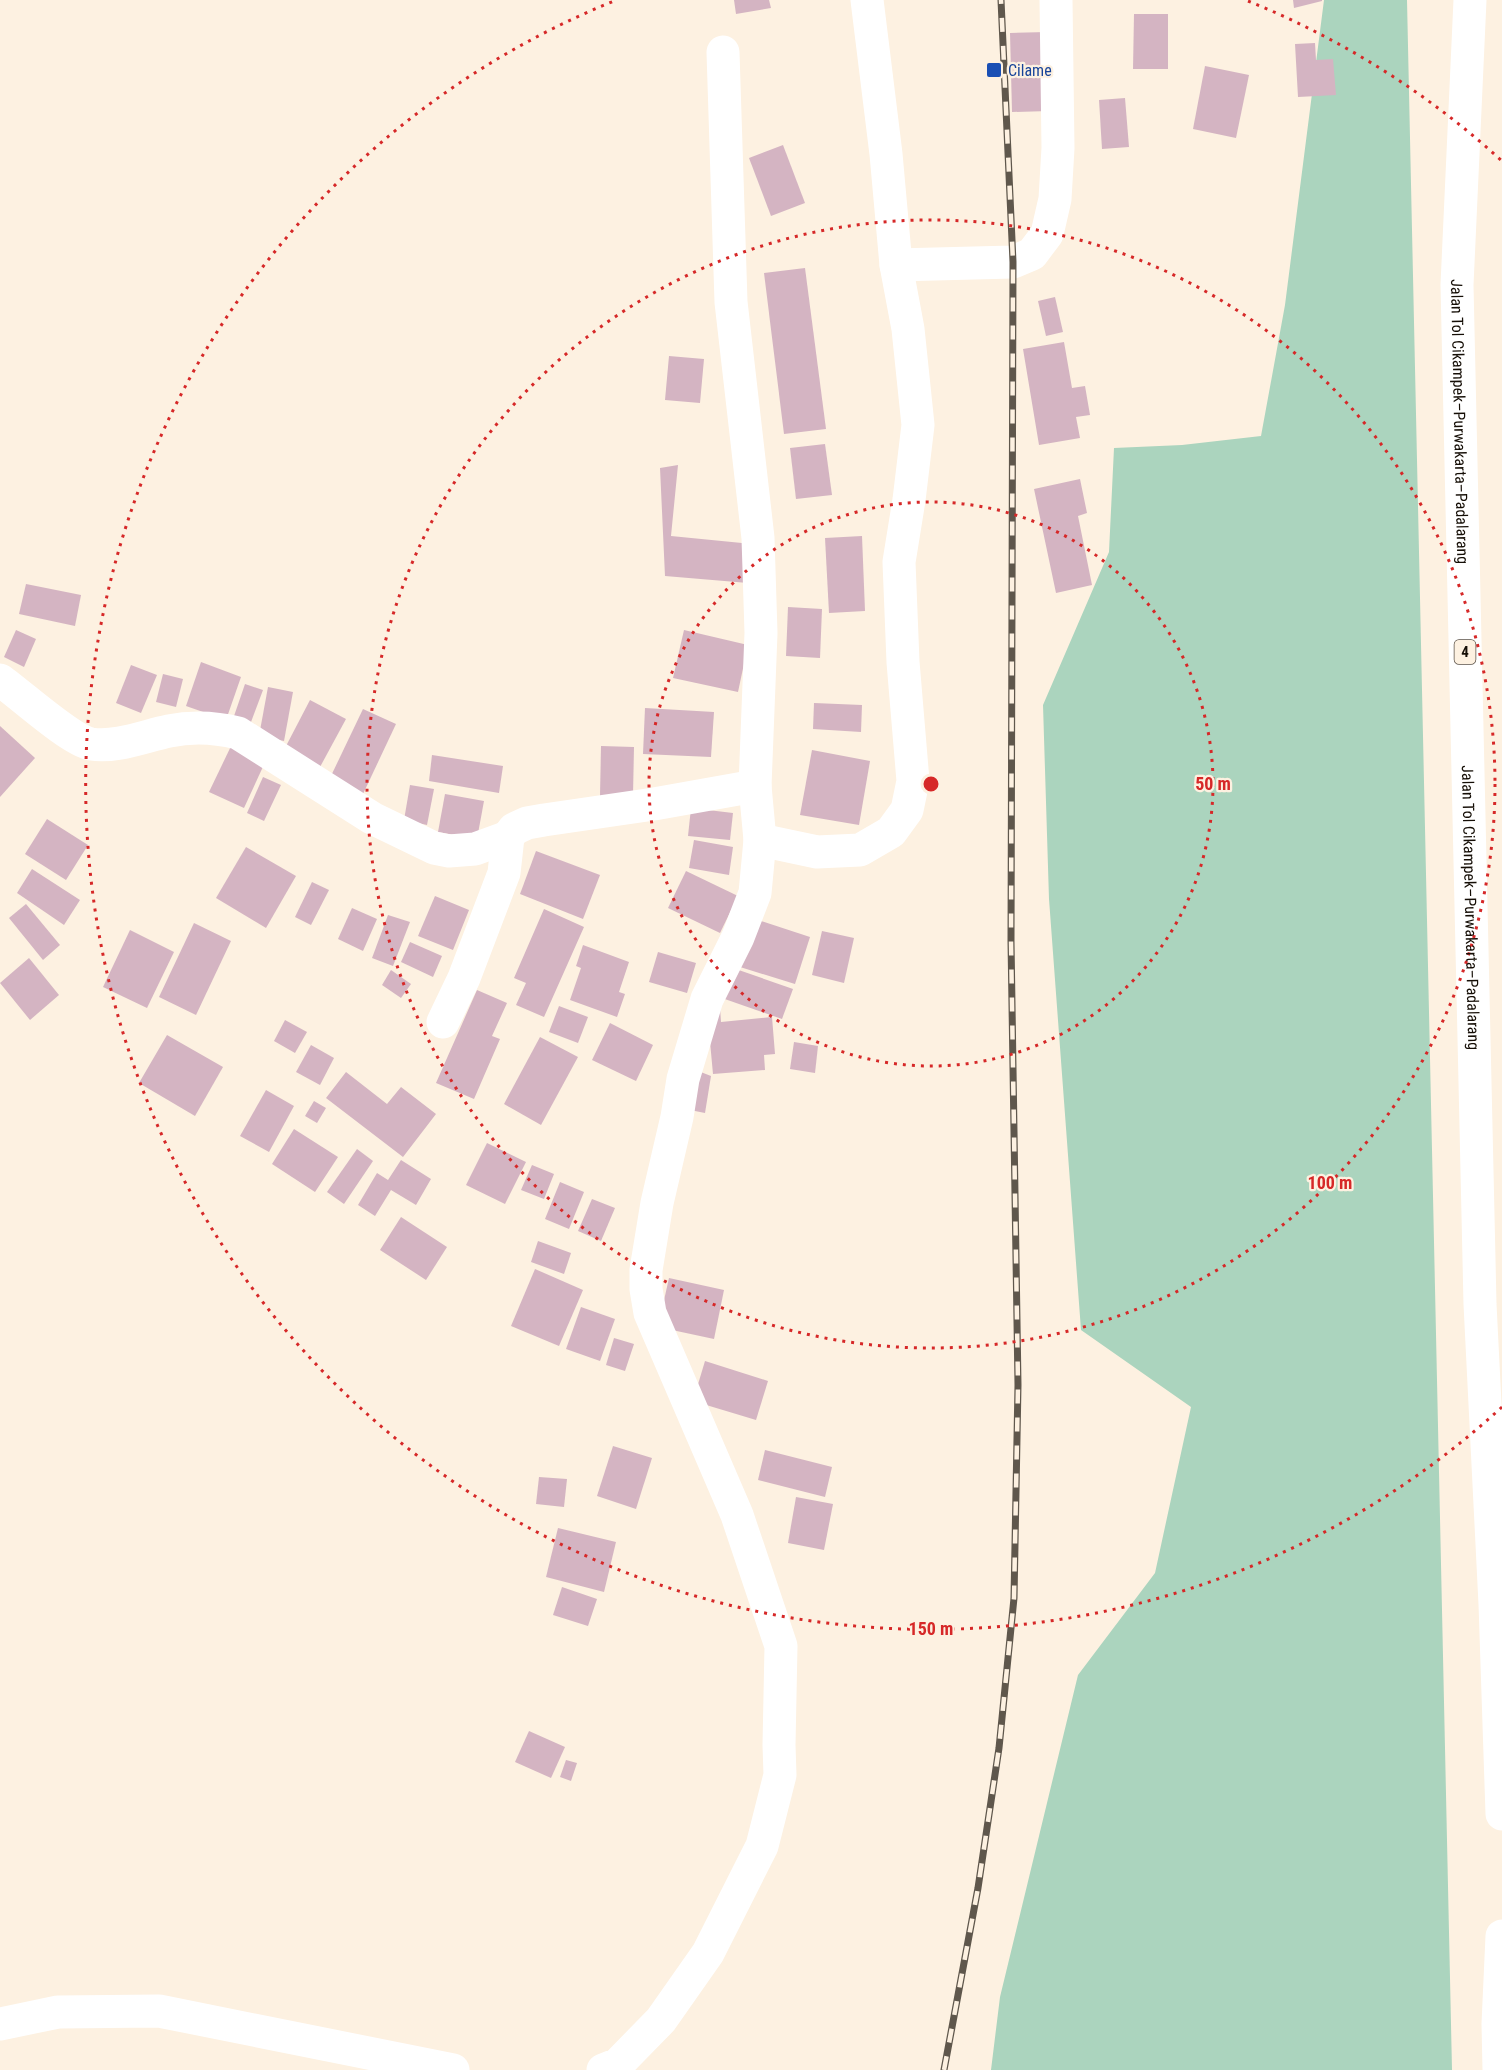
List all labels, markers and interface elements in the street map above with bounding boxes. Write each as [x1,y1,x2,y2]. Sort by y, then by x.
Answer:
marker: Cilame [985,61,1003,79]
place label: Cilame [1008,61,1052,80]
street label: Jalan Tol Cikampek–Purwakarta–Padalarang [1447,279,1472,564]
road number: 4 [1454,640,1476,664]
street label: Jalan Tol Cikampek–Purwakarta–Padalarang [1458,765,1483,1050]
text: 50 m [1195,773,1231,794]
centre of rings [921,774,941,794]
text: 100 m [1308,1172,1352,1193]
text: 150 m [909,1618,953,1639]

